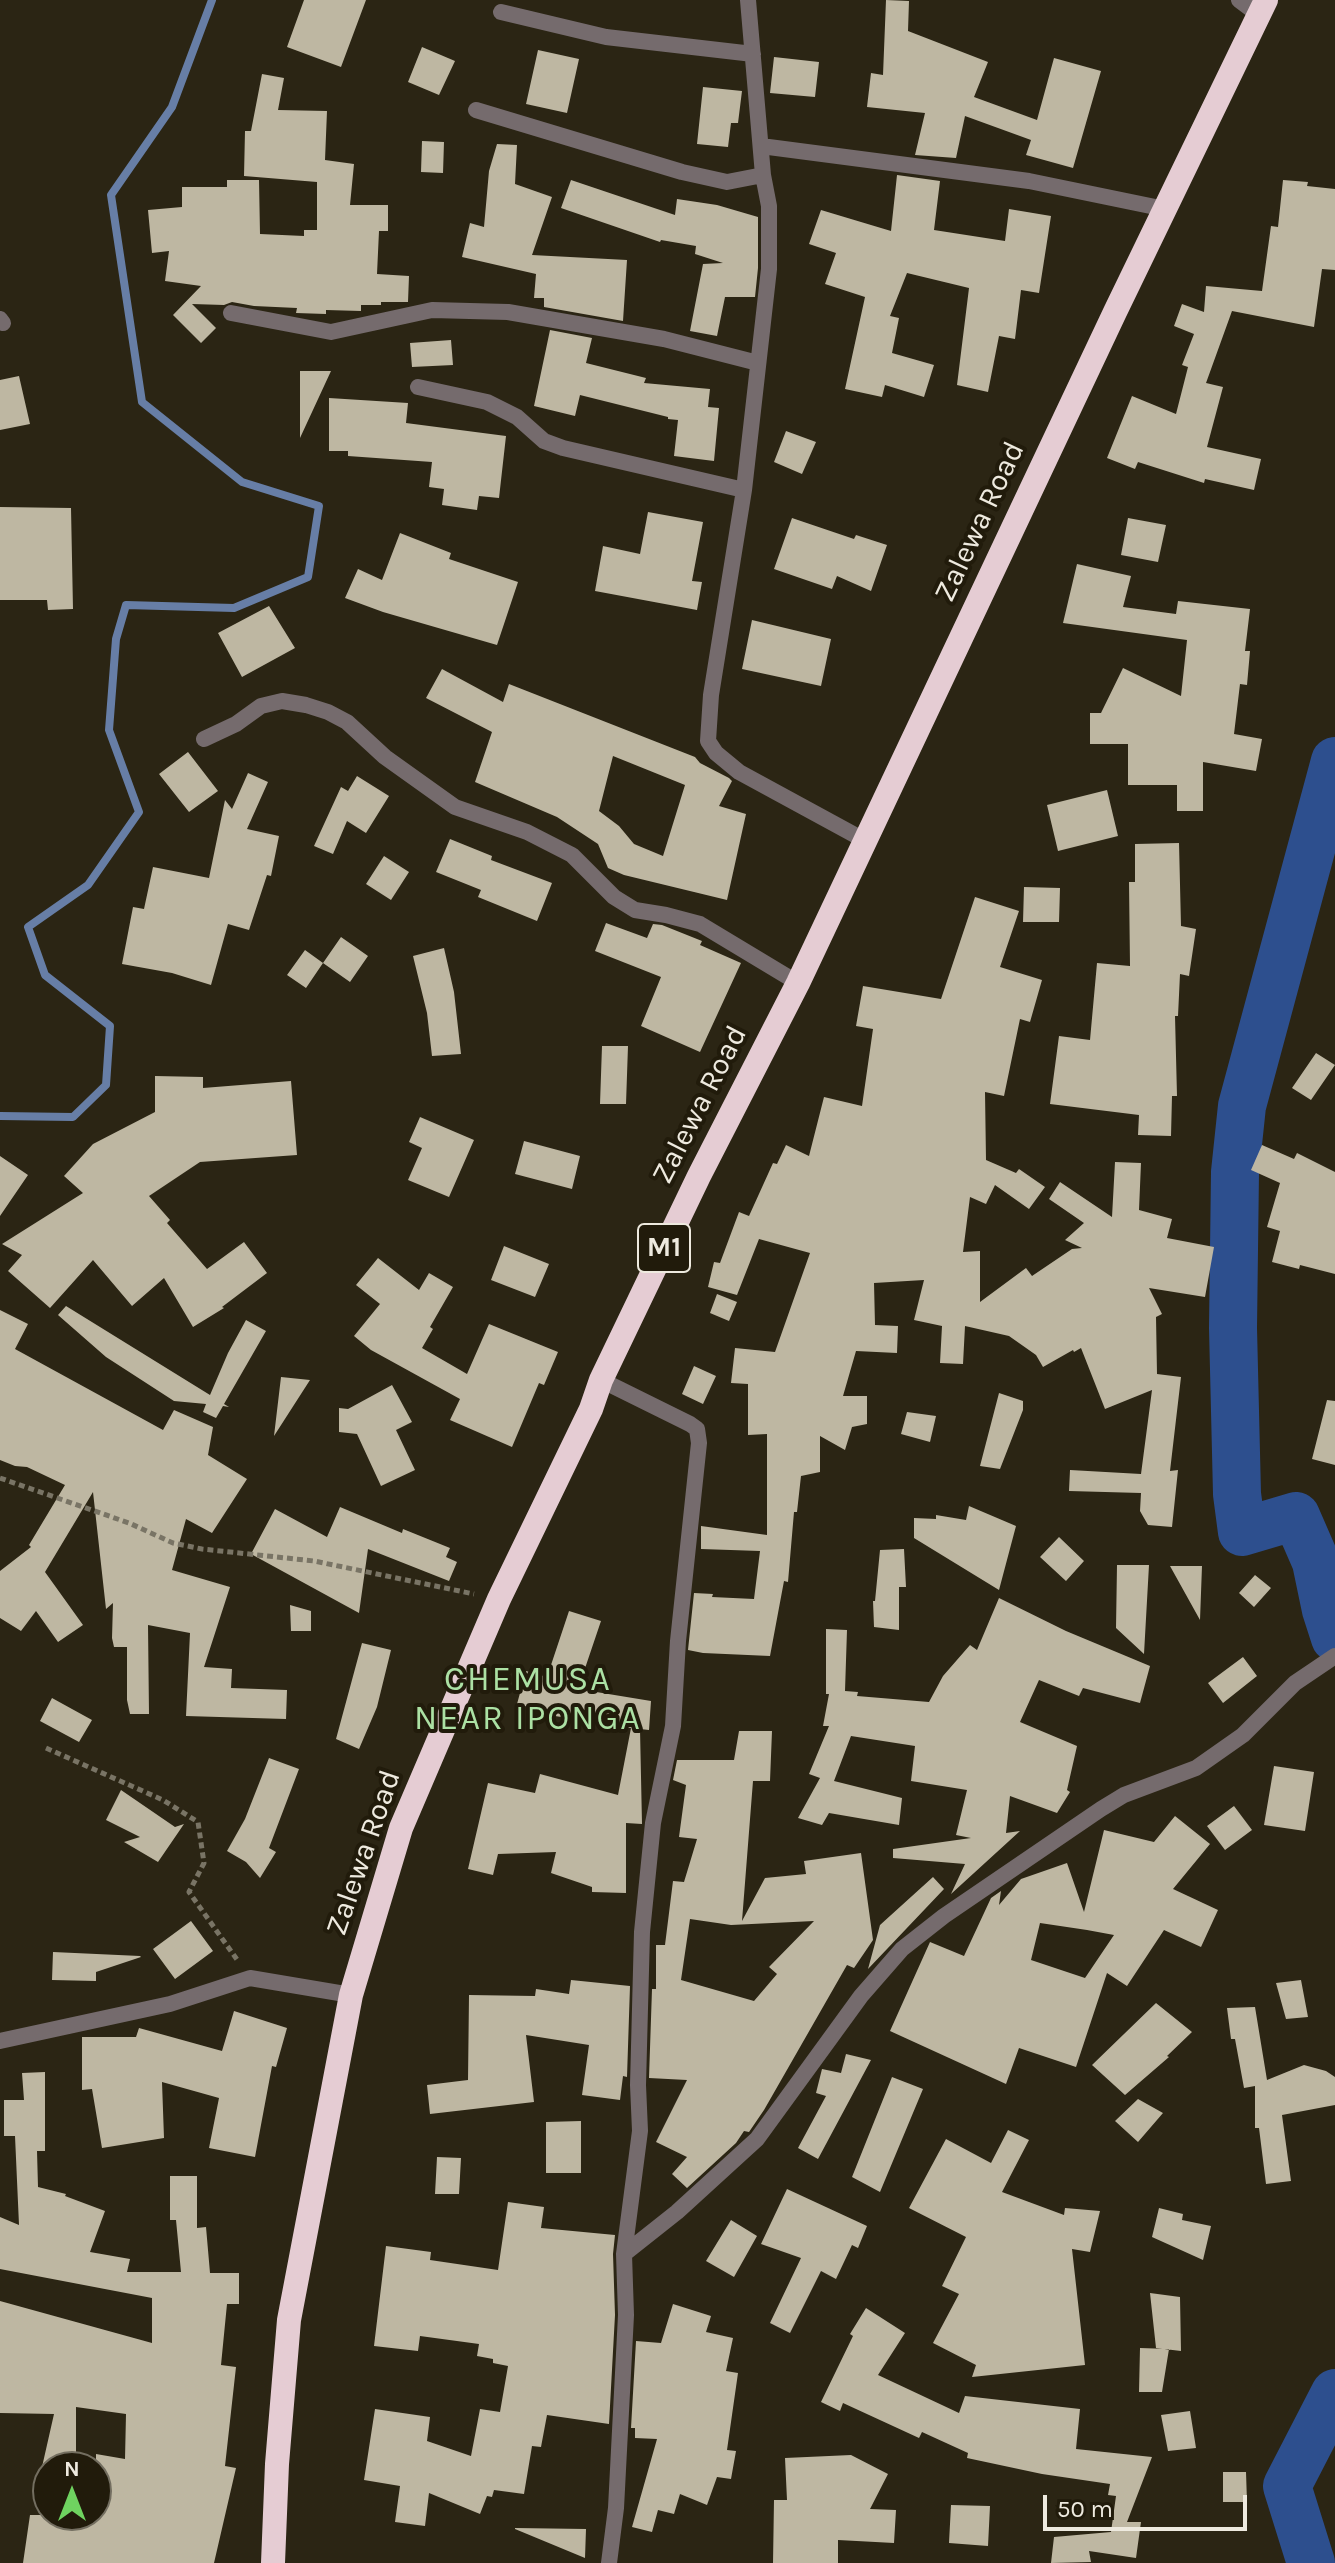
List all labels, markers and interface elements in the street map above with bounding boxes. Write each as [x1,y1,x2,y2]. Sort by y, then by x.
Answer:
street label: Zalewa Road [927,436,1033,608]
street label: Zalewa Road [645,1020,755,1190]
road number: M1 [638,1224,690,1272]
district label: CHEMUSA NEAR IPONGA [414,1660,642,1740]
street label: Zalewa Road [319,1766,409,1940]
north arrow [32,2451,112,2531]
text: N [64,2456,80,2482]
scale bar [1047,2479,1251,2529]
text: 50 m [1057,2495,1113,2523]

